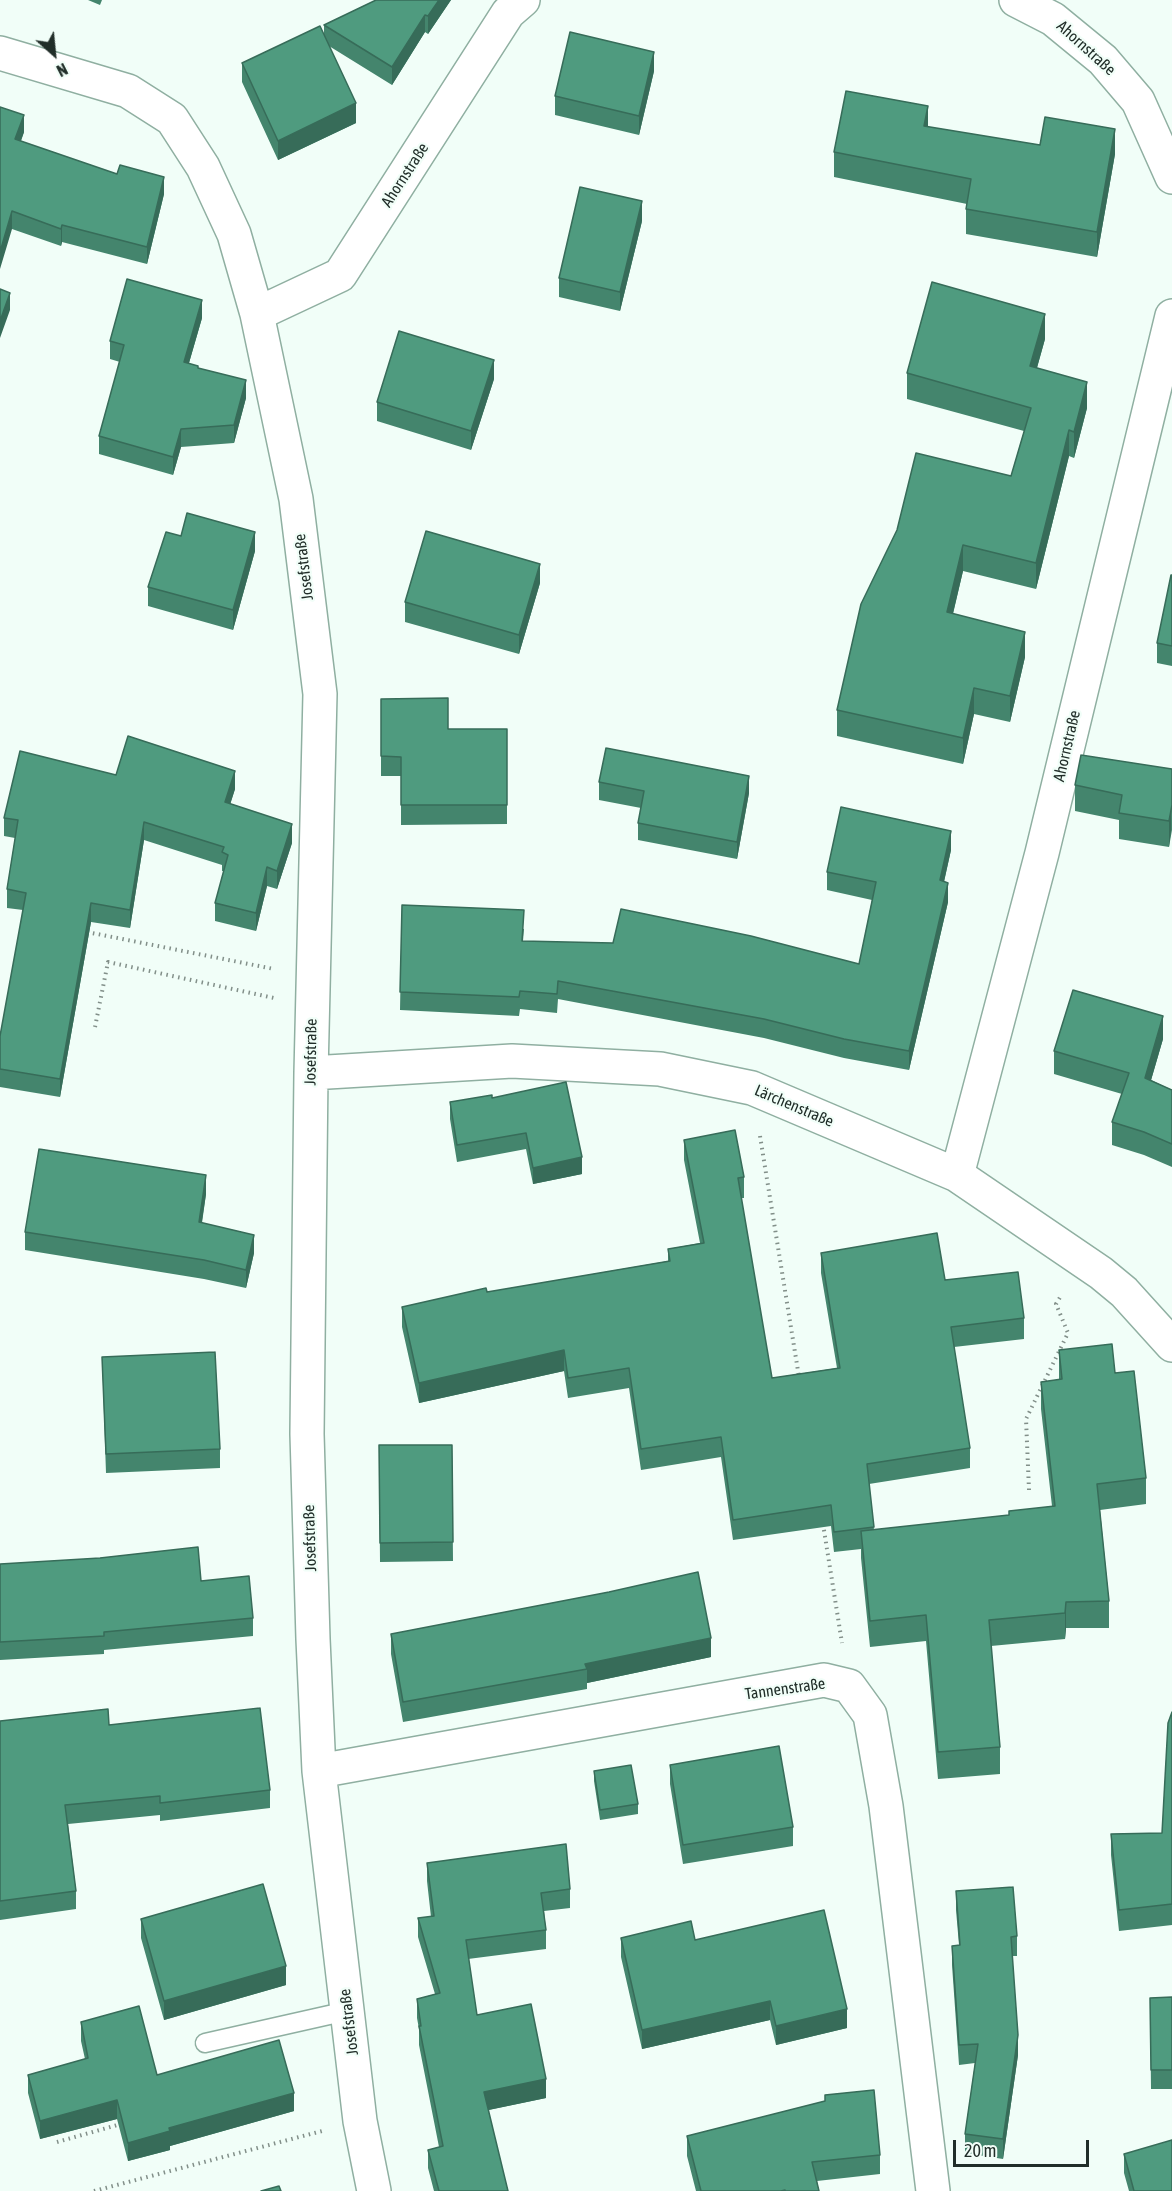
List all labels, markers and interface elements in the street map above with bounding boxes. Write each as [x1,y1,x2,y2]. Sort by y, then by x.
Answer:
street label: Ahornstraße [1053,17,1119,79]
north arrow [24,24,84,84]
text: N [54,60,70,80]
street label: Ahornstraße [377,139,433,211]
street label: Josefstraße [290,533,318,601]
street label: Ahornstraße [1049,709,1085,783]
street label: Josefstraße [301,1018,321,1086]
street label: Lärchenstraße [752,1081,836,1131]
street label: Josefstraße [299,1504,321,1572]
street label: Tannenstraße [744,1674,826,1704]
street label: Josefstraße [335,1988,363,2056]
scale bar [956,2128,1092,2166]
text: 20 m [964,2140,996,2161]

